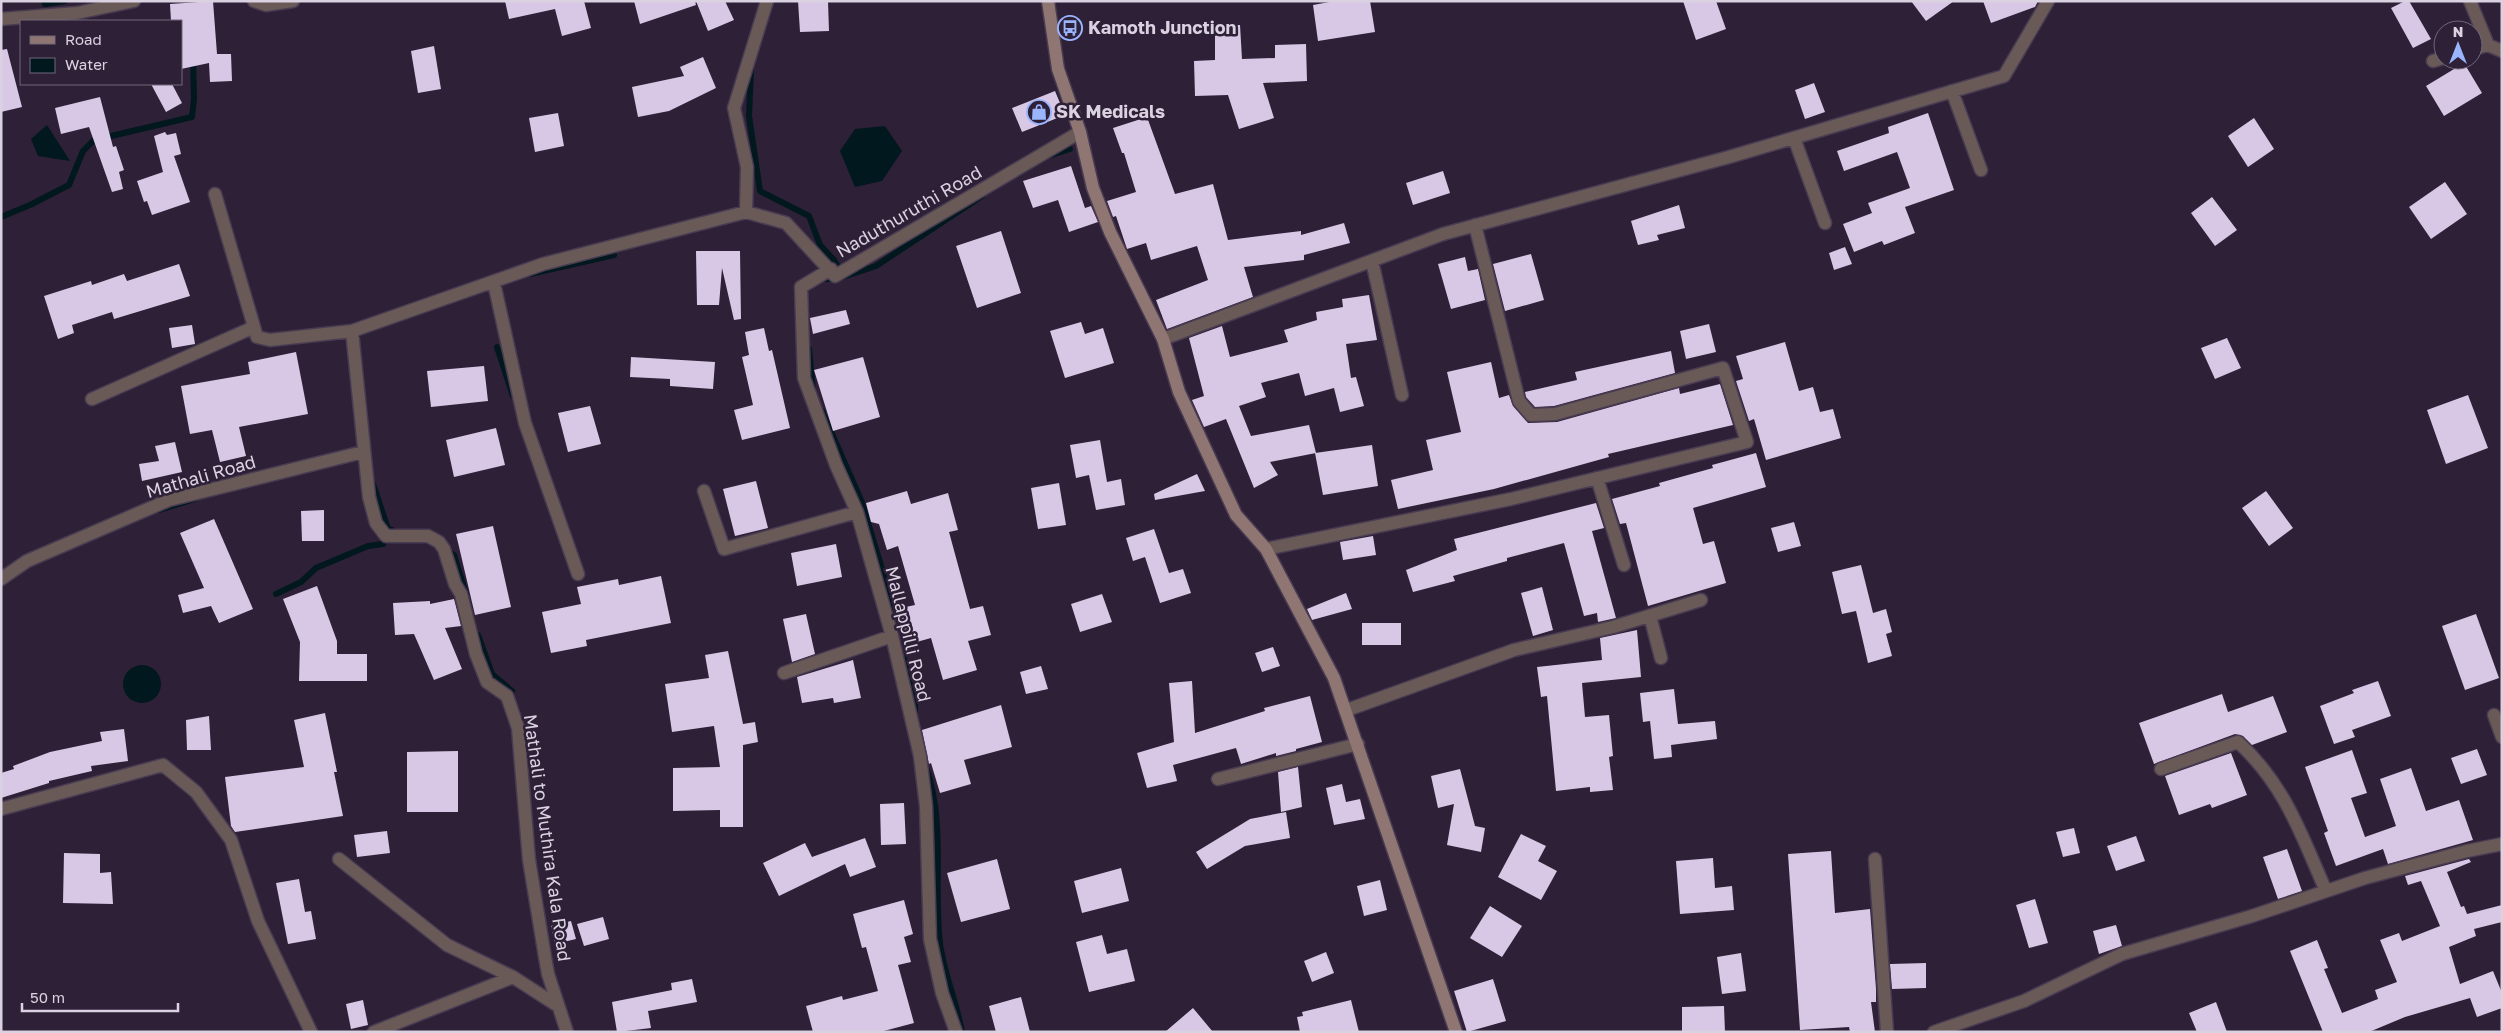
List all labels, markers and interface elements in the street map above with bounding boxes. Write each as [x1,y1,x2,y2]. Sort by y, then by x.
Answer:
bus stop icon: Kamoth Junction [1057,15,1083,41]
place label: Kamoth Junction [1088,16,1237,38]
legend [20,20,182,85]
north arrow [2433,20,2483,70]
text: N [2453,23,2463,40]
text: Road [65,30,102,48]
text: Water [65,55,108,73]
shop icon: SK Medicals [1026,99,1052,125]
place label: SK Medicals [1056,100,1165,122]
street label: Naduthuruthi Road [832,160,985,262]
street label: Mathali Road [143,450,258,502]
street label: Mallappilli Road [881,564,936,704]
street label: Mathali to Muthira Kala Road [520,713,576,963]
scale bar [22,980,179,1012]
text: 50 m [30,988,65,1006]

